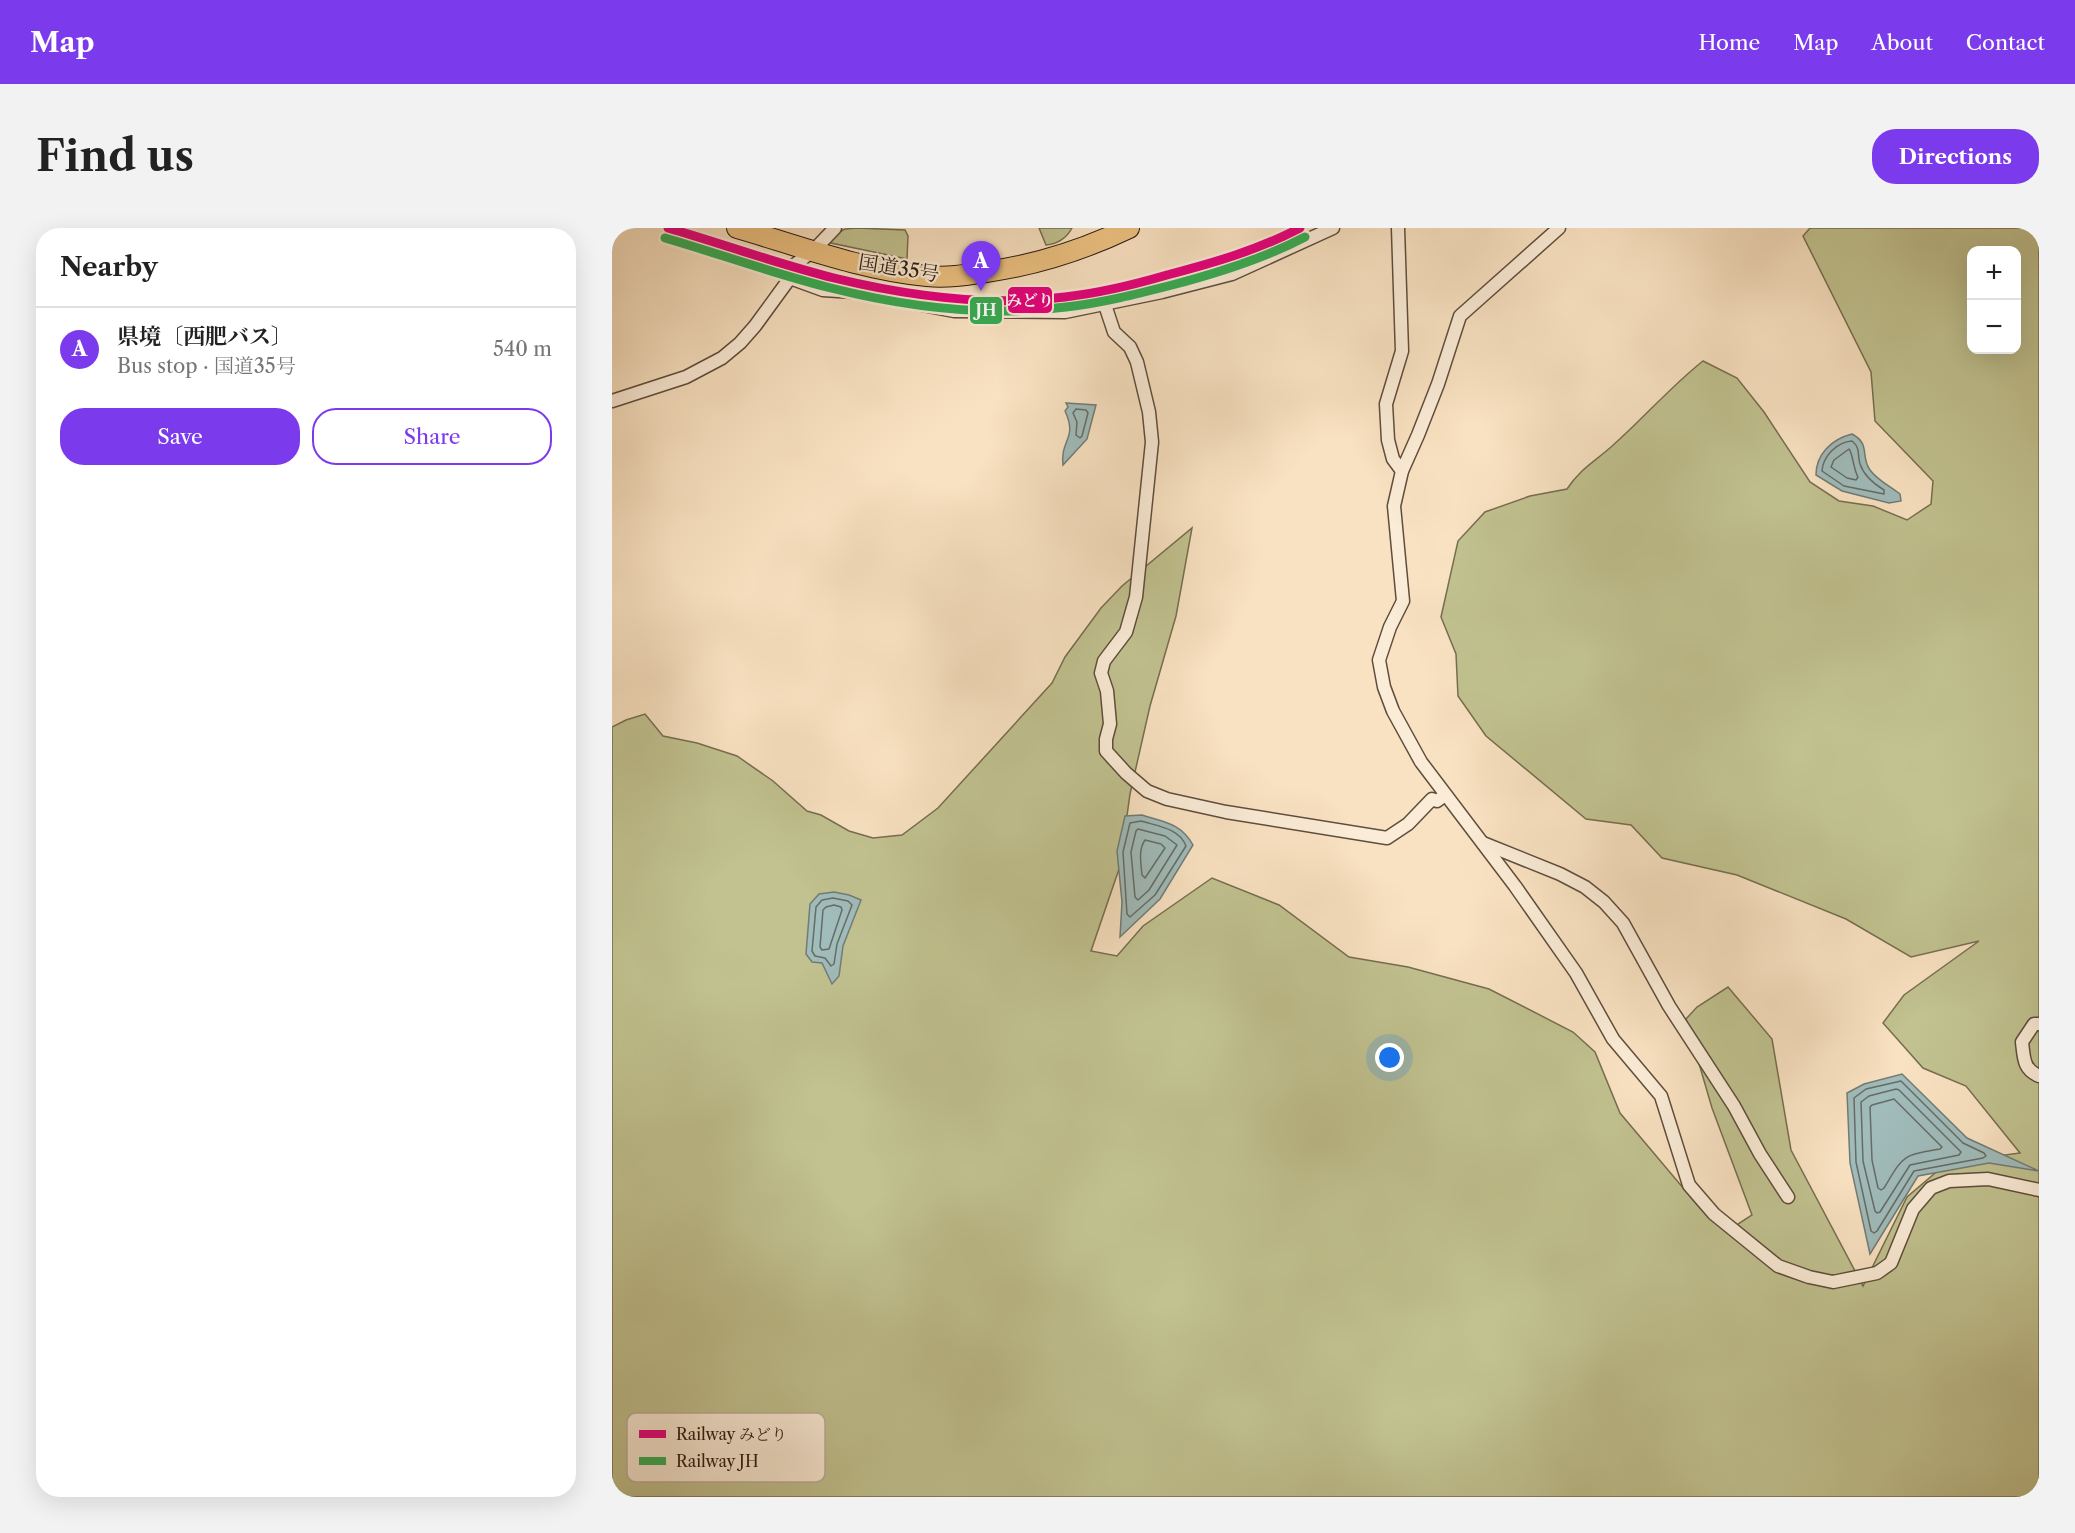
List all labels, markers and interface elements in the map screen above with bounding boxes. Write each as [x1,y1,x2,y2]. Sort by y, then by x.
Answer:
text: Map [30,25,94,59]
text: Home [1699,30,1760,55]
text: Map [1793,30,1838,55]
text: About [1871,30,1933,55]
text: Contact [1966,30,2045,55]
button: Directions [1872,129,2039,184]
text: Find us [36,130,194,182]
pin: A [962,242,1000,291]
map controls [1967,246,2021,354]
button: + [1967,246,2021,300]
street label: 国道35号 [857,250,941,286]
text: Nearby [60,251,158,283]
line badge: みどり [1007,286,1053,314]
text: みどり [1006,290,1054,310]
line badge: JH [969,296,1003,325]
text: JH [972,300,997,320]
button: − [1967,300,2021,354]
text: 県境〔西肥バス〕 [117,323,293,350]
text: A [72,337,87,361]
text: 540 m [493,337,552,361]
text: Bus stop · 国道35号 [117,354,296,378]
button: Save [60,408,300,465]
button: Share [312,408,552,465]
your location [1375,1043,1404,1072]
legend [627,1413,825,1482]
text: Railway みどり [676,1424,787,1444]
text: Railway JH [676,1451,759,1471]

